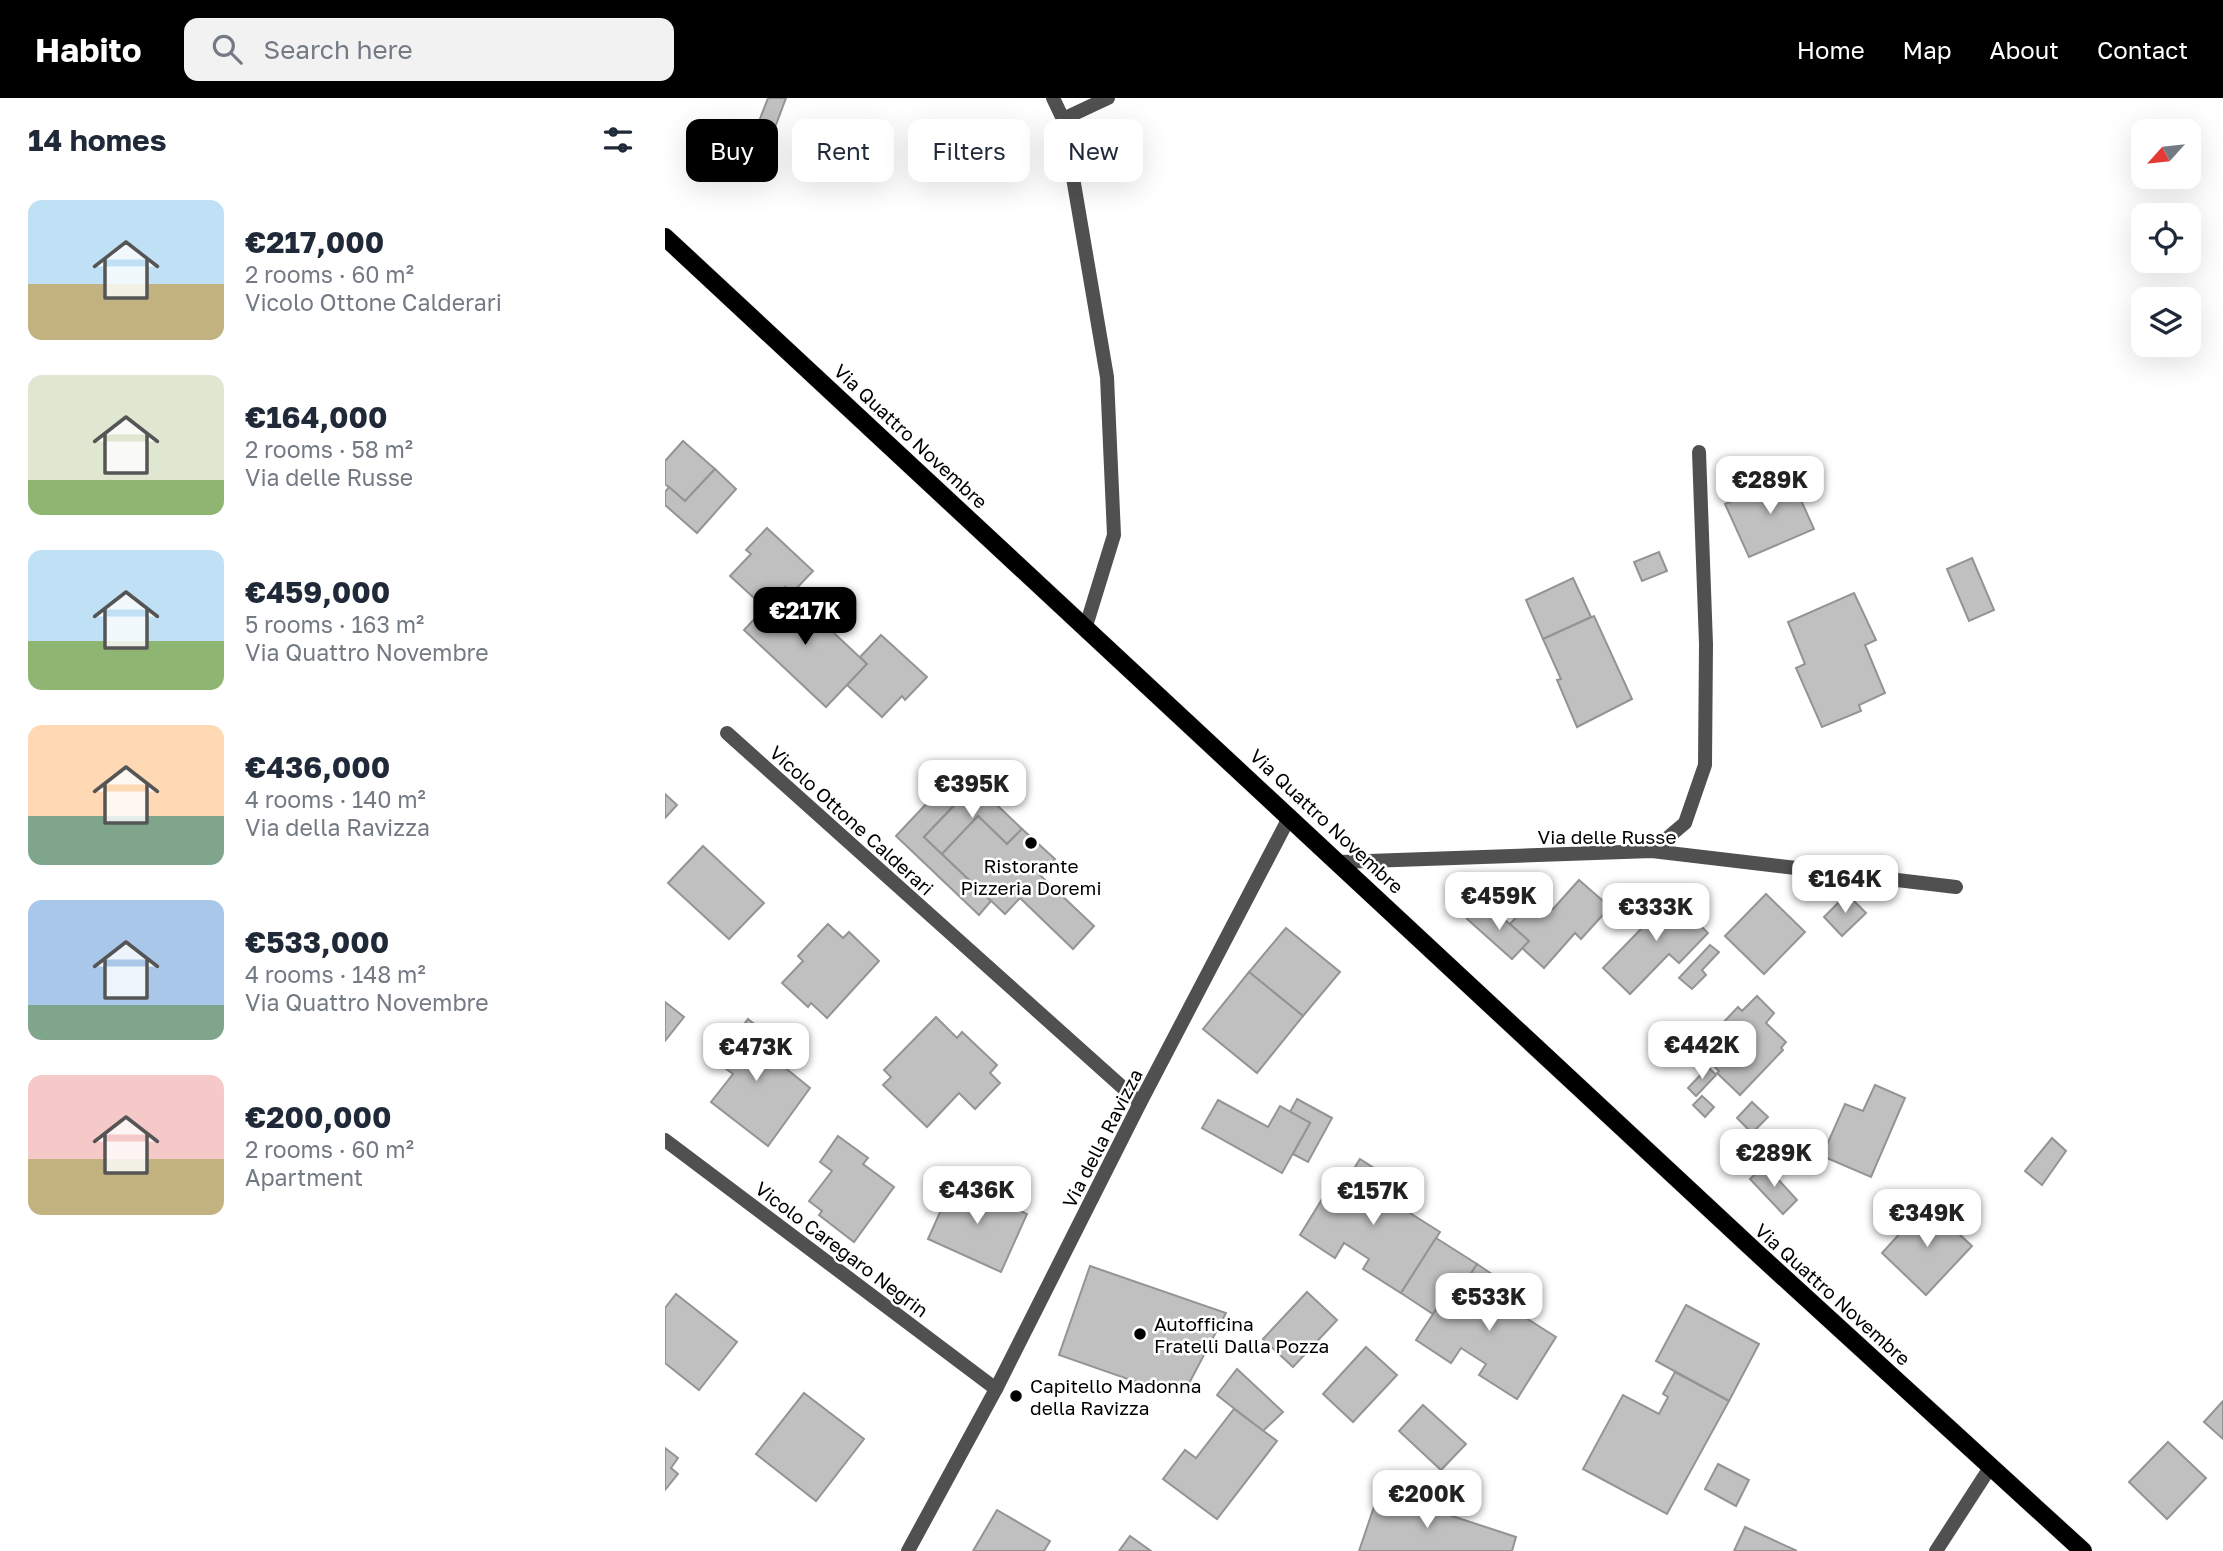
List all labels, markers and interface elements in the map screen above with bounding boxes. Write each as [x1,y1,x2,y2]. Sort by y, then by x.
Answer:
search box [184,18,674,81]
text: Habito [35,30,142,69]
icon: search [208,30,246,68]
text: Search here [264,34,413,65]
text: Home [1797,35,1865,64]
text: Map [1903,35,1952,64]
text: About [1990,35,2059,64]
text: Contact [2097,35,2188,64]
chip: Buy [686,119,778,182]
chip: Rent [792,119,894,182]
chip: Filters [908,119,1030,182]
chip: New [1044,119,1143,182]
north arrow [2131,119,2201,189]
map controls [2131,119,2201,357]
icon: filters [599,121,637,159]
text: 14 homes [28,122,167,158]
button: locate [2131,203,2201,273]
text: €217,000 [245,224,384,260]
icon: home [84,228,168,312]
text: 2 rooms · 60 m² [245,260,414,288]
button: layers [2131,287,2201,357]
text: Vicolo Ottone Calderari [245,288,502,316]
street label: Via Quattro Novembre [830,359,992,513]
text: €164,000 [245,399,388,435]
icon: home [84,403,168,487]
text: 2 rooms · 58 m² [245,435,413,463]
pin: €289K [1721,456,1819,516]
text: Via delle Russe [245,463,413,491]
text: €289K [1732,465,1808,493]
text: €459,000 [245,574,390,610]
icon: home [84,578,168,662]
pin: €217K [756,588,854,647]
text: €217K [769,596,841,624]
text: 5 rooms · 163 m² [245,610,424,638]
text: Via Quattro Novembre [245,638,489,666]
street label: Vicolo Ottone Calderari [765,740,939,900]
street label: Via Quattro Novembre [1246,744,1408,898]
text: €436,000 [245,749,390,785]
icon: home [84,753,168,837]
pin: €395K [923,760,1021,820]
text: €395K [934,769,1010,797]
text: 4 rooms · 140 m² [245,785,426,813]
text: Via della Ravizza [245,813,430,841]
street label: Via delle Russe [1538,825,1676,848]
marker: Ristorante Pizzeria Doremi [1023,835,1039,851]
place label: Ristorante Pizzeria Doremi [961,854,1101,899]
pin: €164K [1796,856,1894,915]
text: €164K [1808,864,1882,892]
pin: €459K [1450,872,1548,932]
text: €459K [1461,881,1537,909]
pin: €333K [1607,884,1705,943]
text: €333K [1619,892,1693,920]
text: €533,000 [245,924,389,960]
icon: home [84,928,168,1012]
text: 4 rooms · 148 m² [245,960,426,988]
text: Via Quattro Novembre [245,988,489,1016]
pin: €442K [1653,1021,1751,1081]
pin: €473K [707,1024,805,1083]
text: €442K [1664,1030,1740,1058]
text: €473K [719,1032,793,1060]
street label: Via della Ravizza [1057,1065,1147,1211]
text: €200,000 [245,1099,392,1135]
icon: home [84,1103,168,1187]
pin: €289K [1725,1130,1823,1189]
text: 2 rooms · 60 m² [245,1135,414,1163]
text: €289K [1736,1138,1812,1166]
text: Apartment [245,1163,363,1191]
pin: €436K [928,1166,1026,1226]
pin: €157K [1324,1168,1422,1227]
text: €436K [939,1175,1015,1203]
street label: Vicolo Caregaro Negrin [751,1176,933,1322]
text: €157K [1337,1176,1409,1204]
pin: €349K [1878,1190,1976,1249]
text: €349K [1889,1198,1965,1226]
street label: Via Quattro Novembre [1751,1218,1915,1370]
pin: €533K [1440,1274,1538,1333]
text: €533K [1452,1282,1526,1310]
place label: Autofficina Fratelli Dalla Pozza [1154,1312,1329,1357]
marker: Autofficina Fratelli Dalla Pozza [1132,1326,1148,1342]
place label: Capitello Madonna della Ravizza [1030,1374,1201,1419]
marker: Capitello Madonna della Ravizza [1008,1388,1024,1404]
pin: €200K [1378,1470,1476,1530]
text: €200K [1389,1479,1465,1507]

